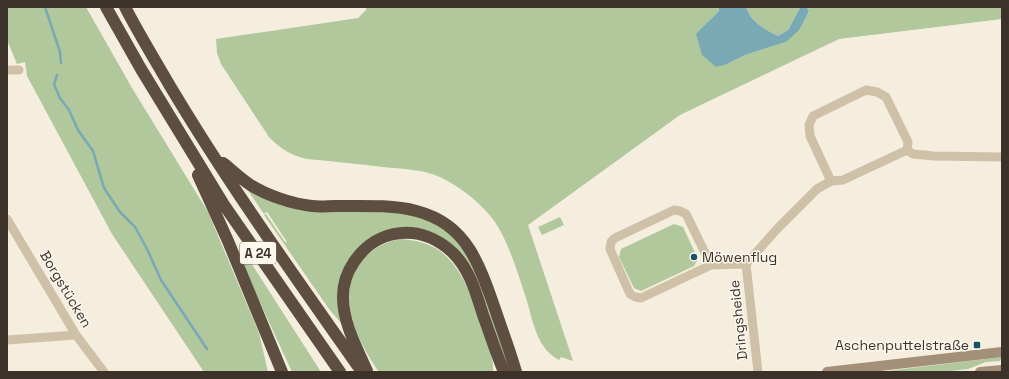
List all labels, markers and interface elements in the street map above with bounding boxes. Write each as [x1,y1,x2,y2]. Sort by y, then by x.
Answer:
road number: A 24 [240,242,276,264]
street label: Borgstücken [36,247,96,331]
place label: Möwenflug [702,248,777,266]
marker: Möwenflug [689,252,699,262]
street label: Dringsheide [725,279,751,361]
place label: Aschenputtelstraße [835,336,969,354]
marker: Aschenputtelstraße [972,340,982,350]

